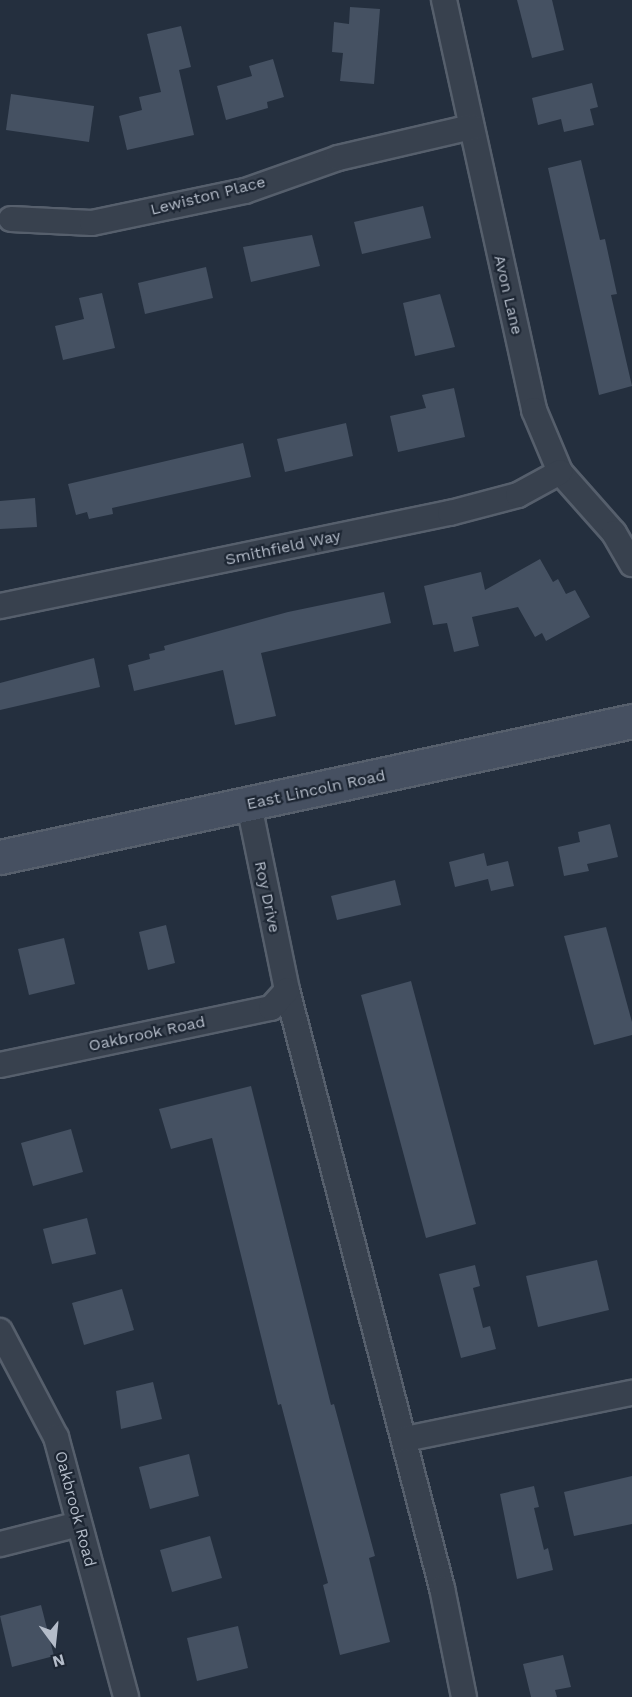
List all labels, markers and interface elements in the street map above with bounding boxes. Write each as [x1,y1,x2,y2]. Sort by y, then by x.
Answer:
street label: Lewiston Place [148,172,268,220]
street label: Avon Lane [490,253,526,337]
street label: Smithfield Way [223,526,343,570]
street label: East Lincoln Road [245,766,387,814]
street label: Roy Drive [250,859,284,935]
street label: Oakbrook Road [87,1012,207,1056]
street label: Oakbrook Road [50,1449,100,1569]
north arrow [24,1613,84,1673]
text: N [51,1650,67,1672]

